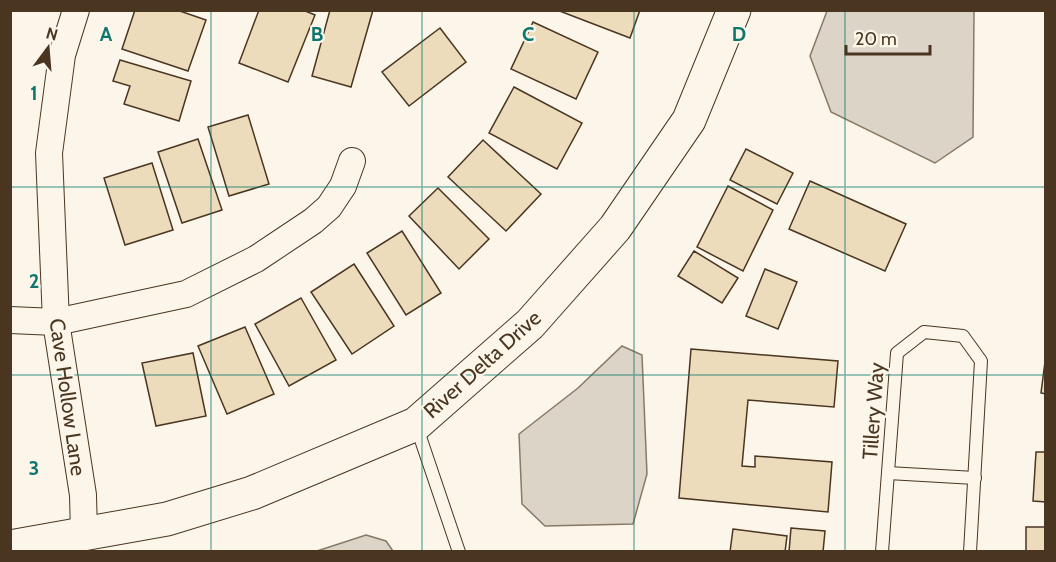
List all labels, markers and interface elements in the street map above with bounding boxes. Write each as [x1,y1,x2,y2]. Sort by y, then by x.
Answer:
north arrow [18,18,78,78]
scale bar [846,18,930,56]
text: A [100,22,113,46]
text: B [311,22,323,46]
text: C [522,22,534,46]
text: D [732,22,746,46]
text: N [44,23,60,45]
text: 20 m [855,28,897,50]
text: 1 [30,81,38,105]
text: 2 [29,269,39,293]
street label: River Delta Drive [418,305,546,423]
street label: Cave Hollow Lane [45,317,91,478]
street label: Tillery Way [857,361,889,460]
text: 3 [29,456,39,480]

